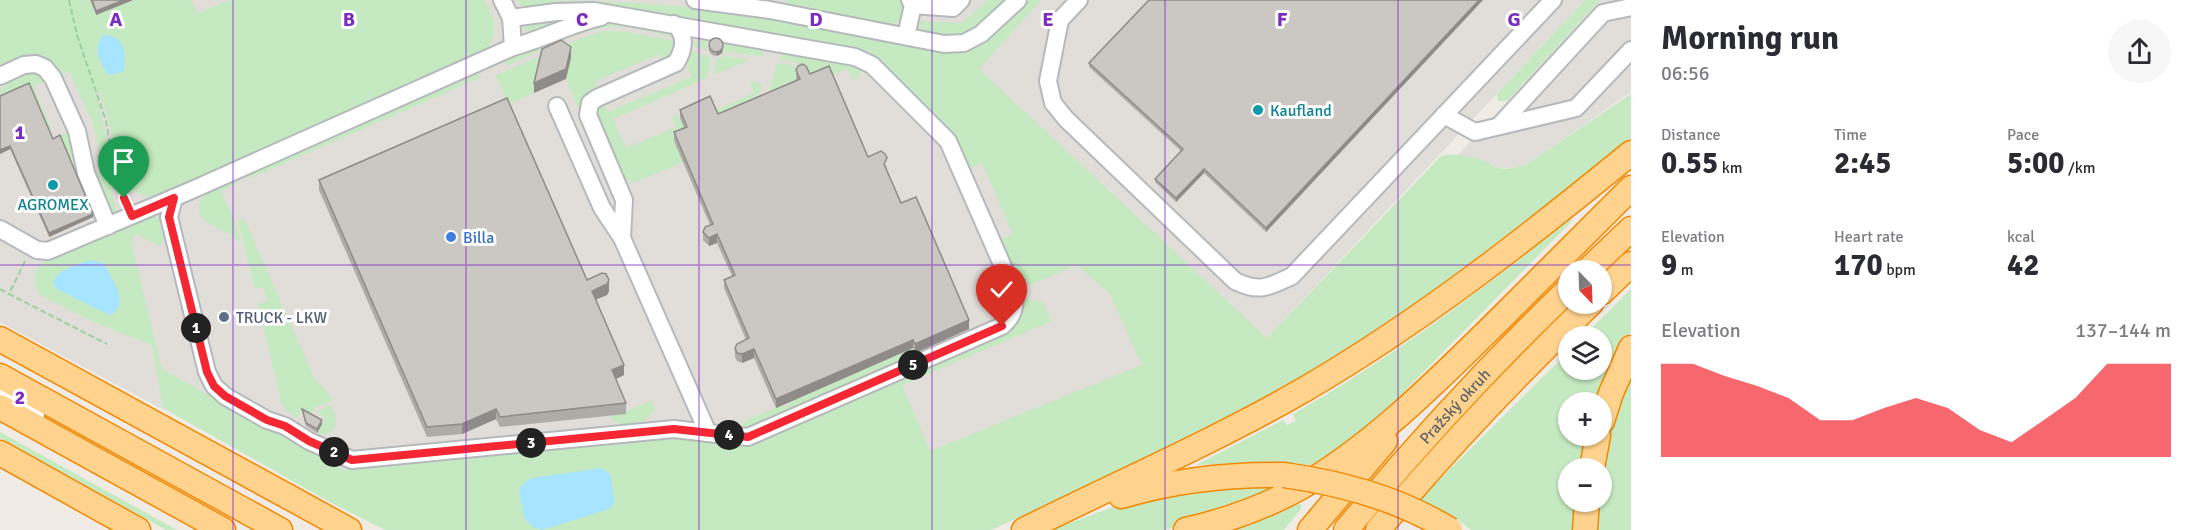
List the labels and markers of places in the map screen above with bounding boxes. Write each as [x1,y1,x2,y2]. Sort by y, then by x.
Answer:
place label: Kaufland [1270,101,1332,121]
marker: Kaufland [1251,103,1265,117]
pin [98,136,149,198]
marker: AGROMEX [46,178,60,192]
place label: AGROMEX [17,195,89,215]
place label: Billa [463,228,494,248]
marker: Billa [444,230,458,244]
pin [976,264,1027,326]
place label: TRUCK - LKW [236,308,327,328]
marker: TRUCK - LKW [217,310,231,324]
pin: 1 [181,313,211,343]
pin: 5 [898,350,928,380]
pin: 4 [714,420,744,450]
pin: 3 [516,428,546,458]
pin: 2 [319,437,349,467]

